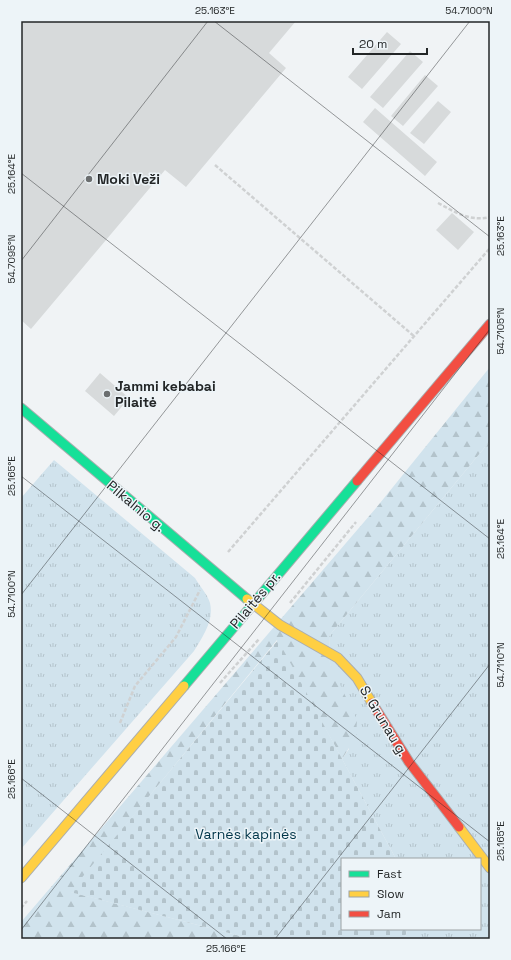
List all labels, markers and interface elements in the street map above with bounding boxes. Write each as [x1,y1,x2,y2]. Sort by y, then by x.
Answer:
text: 25.163°E [195,4,235,17]
text: 54.7100°N [445,4,493,17]
scale bar [353,30,427,56]
text: 20 m [359,36,387,52]
text: 25.164°E [5,154,18,194]
place label: Moki Veži [97,170,160,188]
marker: Moki Veži [84,174,94,184]
text: 25.163°E [494,216,507,256]
text: 54.7095°N [5,235,18,283]
text: 54.7105°N [494,308,507,355]
place label: Jammi kebabai Pilaitė [115,377,216,411]
marker: Jammi kebabai Pilaitė [102,389,112,399]
text: 25.165°E [5,456,18,496]
street label: Pilkalnio g. [103,476,169,536]
text: 25.164°E [494,519,507,559]
street label: Pilaitės pr. [226,568,284,632]
text: 54.7100°N [5,570,18,618]
text: 54.7110°N [494,642,507,688]
street label: S. Grunau g. [356,682,412,760]
text: 25.166°E [5,759,18,799]
text: 25.165°E [494,821,507,861]
park label: Varnės kapinės [195,825,297,843]
legend [341,858,481,930]
text: Fast [377,866,402,882]
text: Slow [377,886,404,902]
text: Jam [377,906,401,922]
text: 25.166°E [206,942,246,955]

